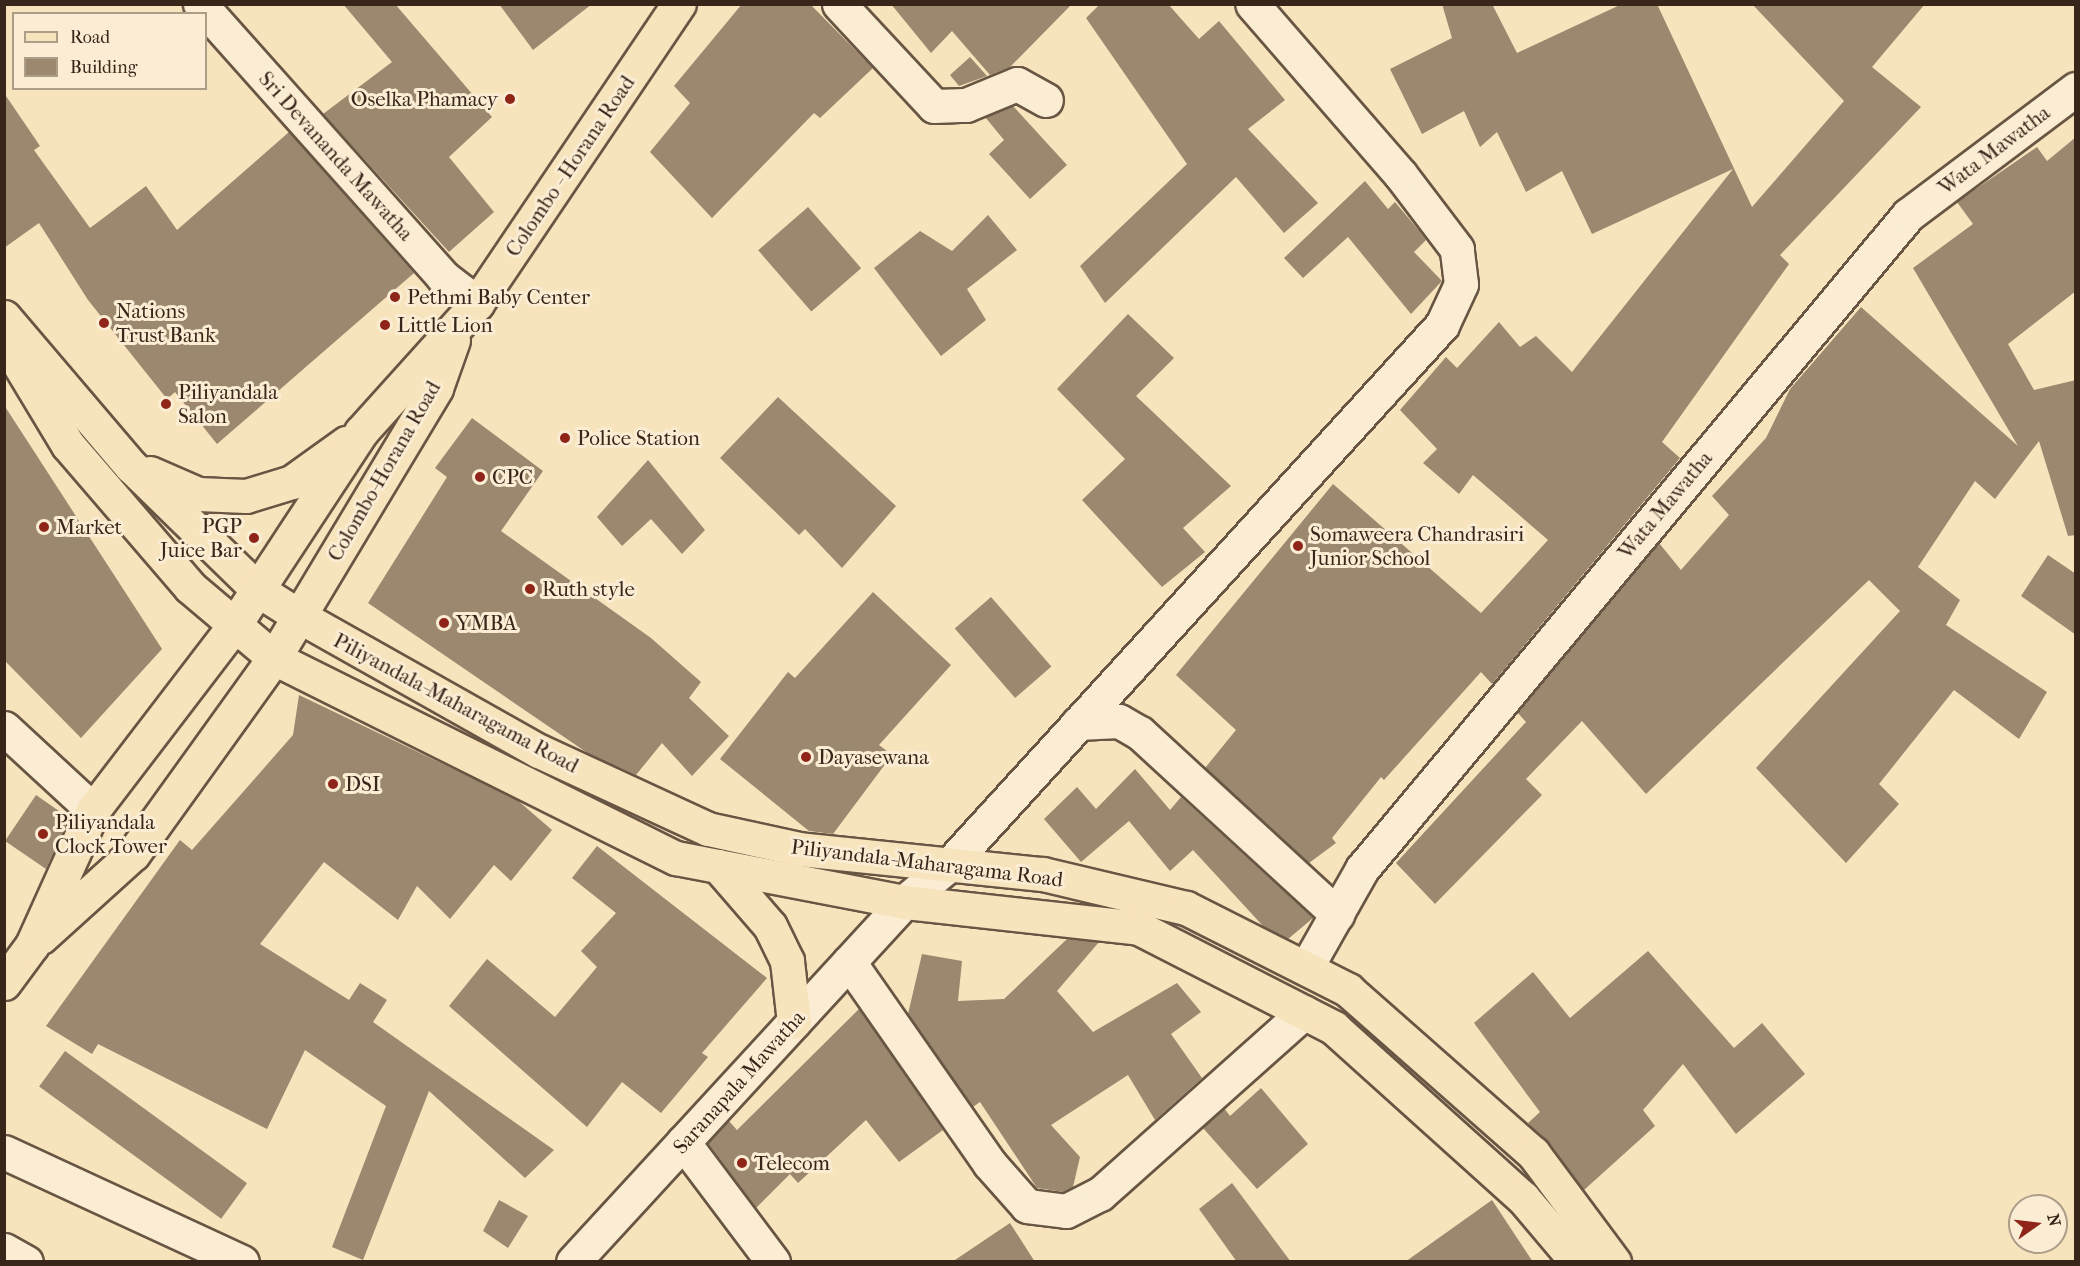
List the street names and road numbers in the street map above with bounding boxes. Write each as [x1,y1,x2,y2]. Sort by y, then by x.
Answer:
street label: Sri Devananda Mawatha [253,66,419,246]
street label: Colombo - Horana Road [500,71,640,261]
street label: Wata Mawatha [1933,100,2055,200]
street label: Colombo-Horana Road [322,376,446,566]
street label: Wata Mawatha [1613,446,1717,564]
street label: Piliyandala-Maharagama Road [329,628,583,778]
street label: Piliyandala-Maharagama Road [790,834,1064,892]
street label: Saranapala Mawatha [668,1005,810,1159]

